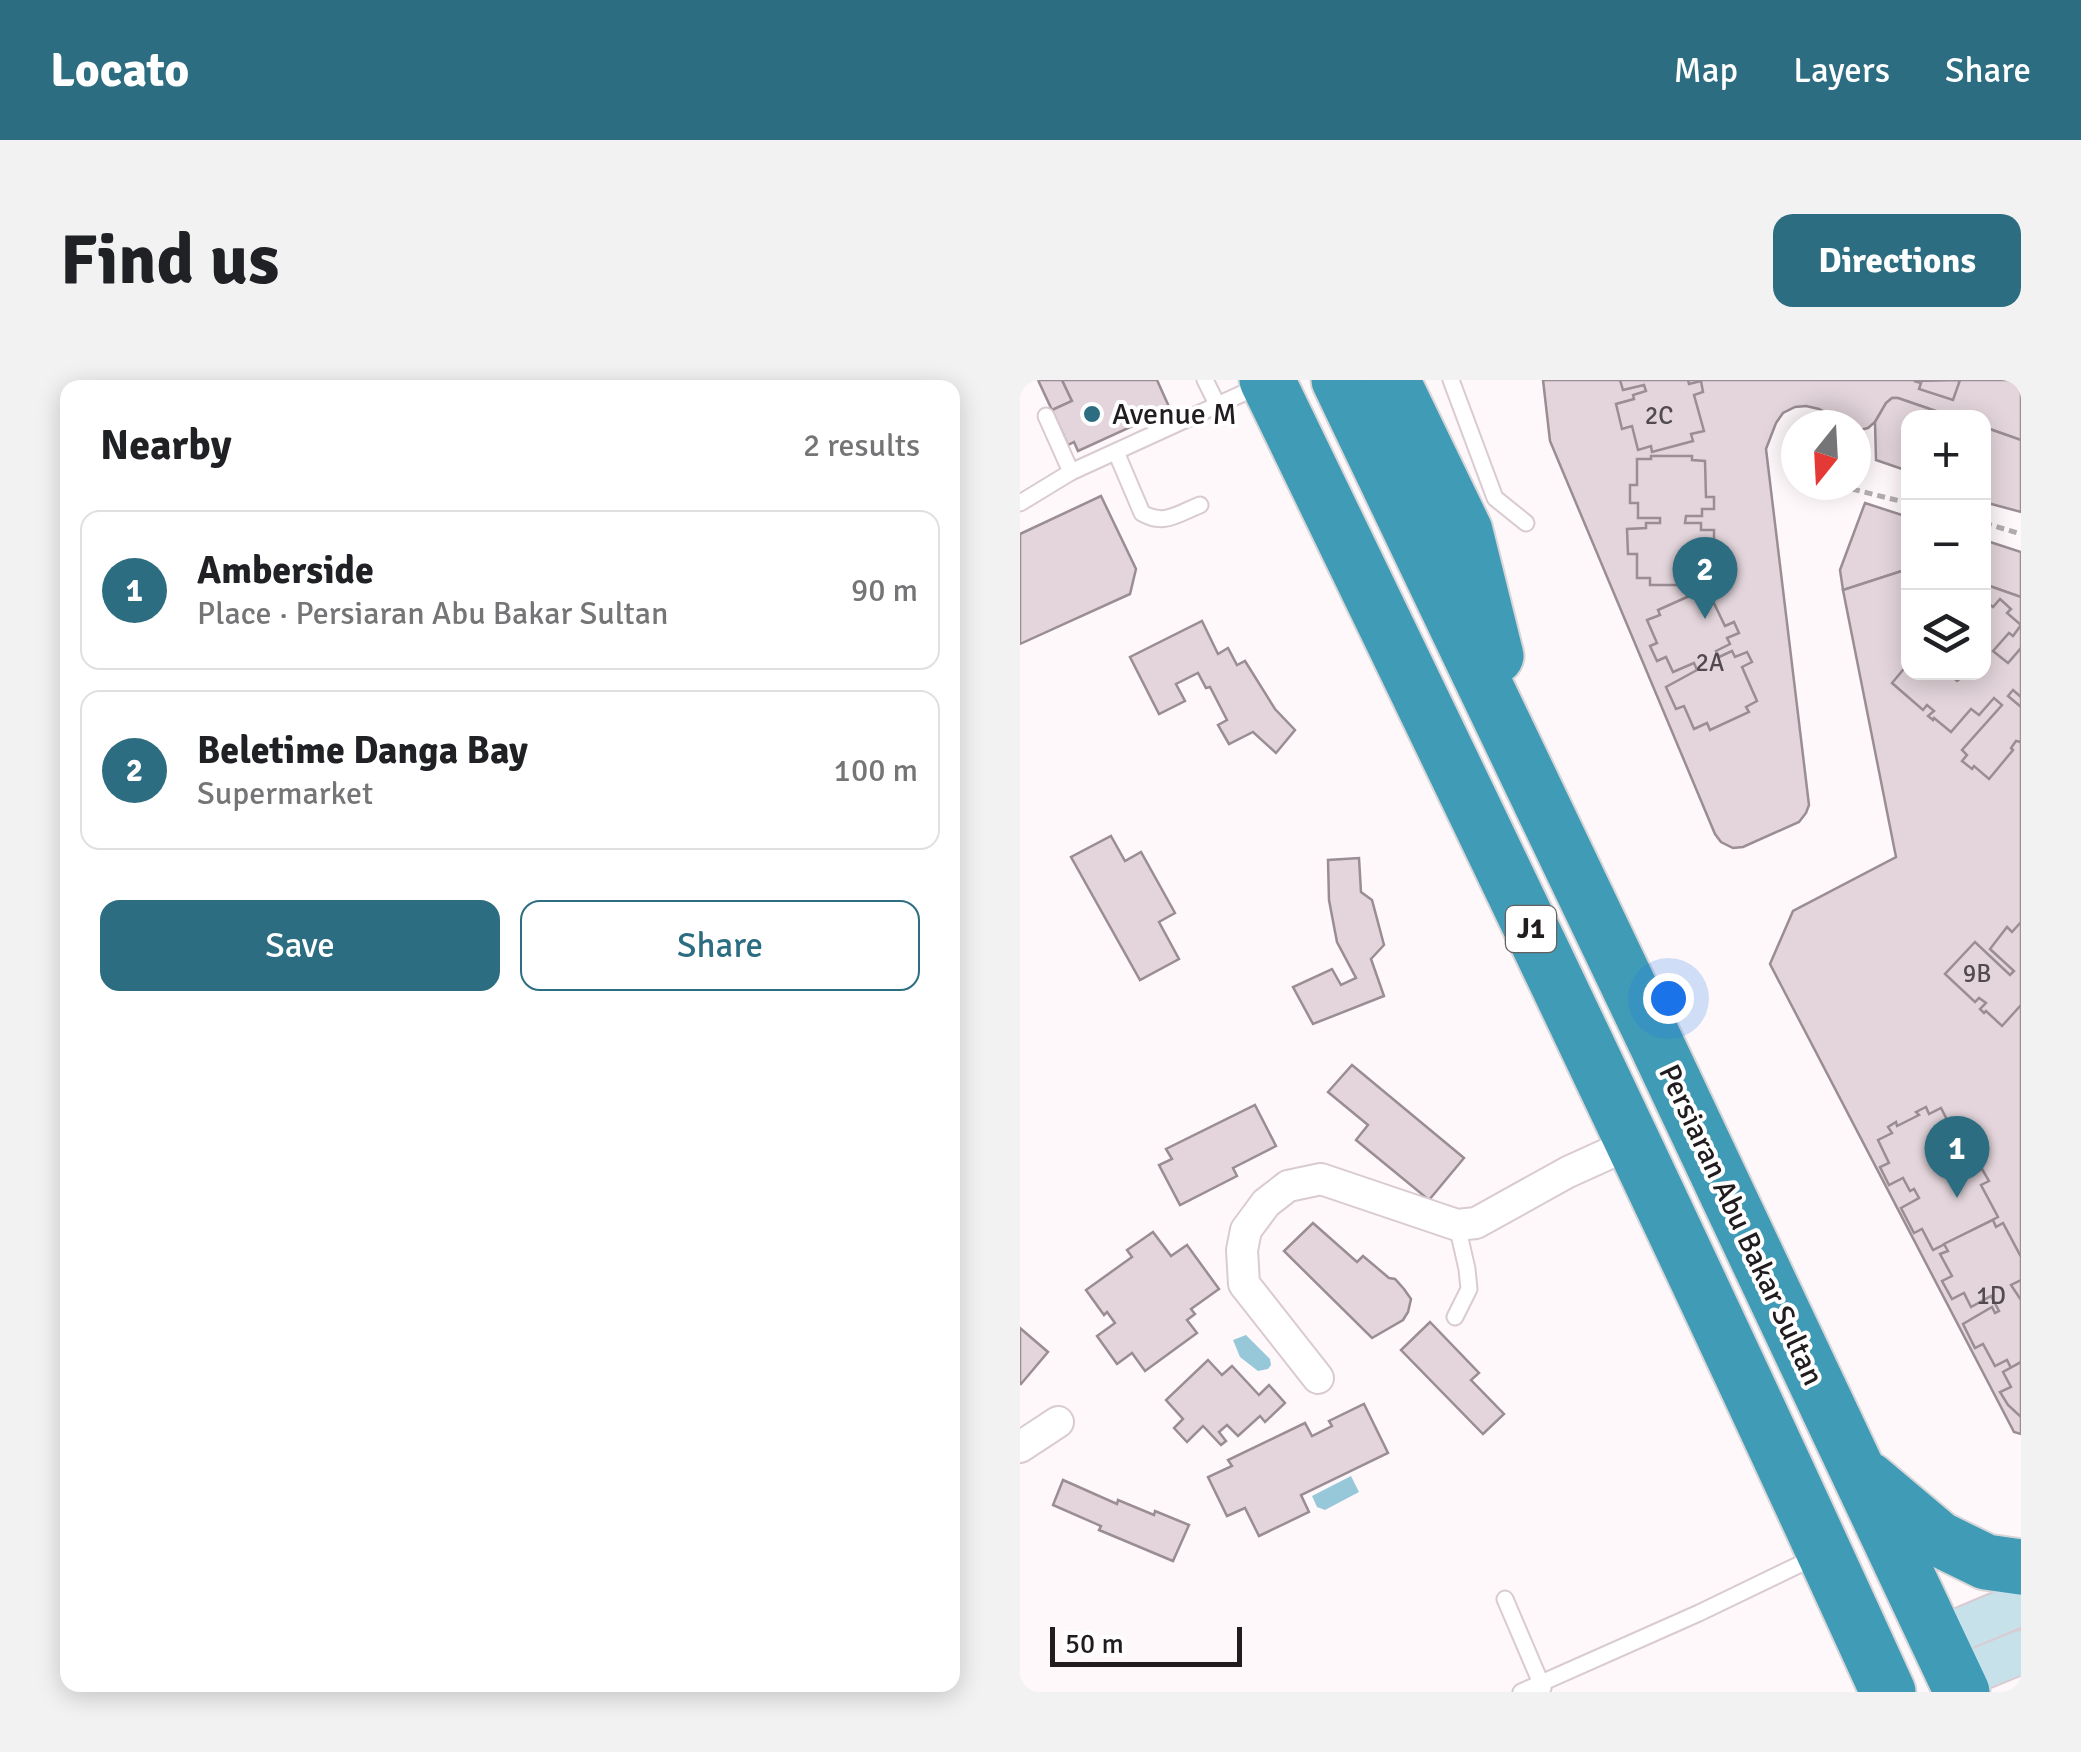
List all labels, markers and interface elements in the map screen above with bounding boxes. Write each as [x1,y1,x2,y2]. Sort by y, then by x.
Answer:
text: Locato [50,41,189,100]
text: Map [1674,49,1738,92]
text: Layers [1793,49,1890,92]
text: Share [1945,49,2031,92]
button: Directions [1773,214,2021,307]
text: Find us [60,217,279,303]
place label: Avenue M [1112,396,1237,433]
house number: 2C [1645,400,1673,431]
marker: Avenue M [1081,403,1103,425]
north arrow [1781,410,1871,500]
map controls [1901,410,1991,680]
button: + [1901,410,1991,500]
text: Nearby [100,420,232,471]
text: 2 results [803,426,920,465]
button: − [1901,500,1991,590]
pin: 2 [1672,536,1738,619]
text: Amberside [197,547,374,594]
text: 1 [126,571,143,610]
text: 90 m [851,571,918,610]
button: layers [1901,590,1991,680]
text: Place · Persiaran Abu Bakar Sultan [197,594,668,633]
house number: 2A [1696,647,1724,678]
text: Beletime Danga Bay [197,727,528,774]
text: 2 [126,751,143,790]
text: 100 m [834,751,918,790]
text: Supermarket [197,774,373,813]
button: Save [100,900,500,991]
button: Share [520,900,920,991]
road number: J1 [1506,906,1556,952]
house number: 9B [1963,958,1991,989]
your location [1643,973,1694,1024]
street label: Persiaran Abu Bakar Sultan [1650,1059,1832,1391]
pin: 1 [1924,1116,1990,1198]
house number: 1D [1976,1280,2006,1311]
scale bar [1050,1622,1242,1666]
text: 50 m [1065,1627,1124,1661]

